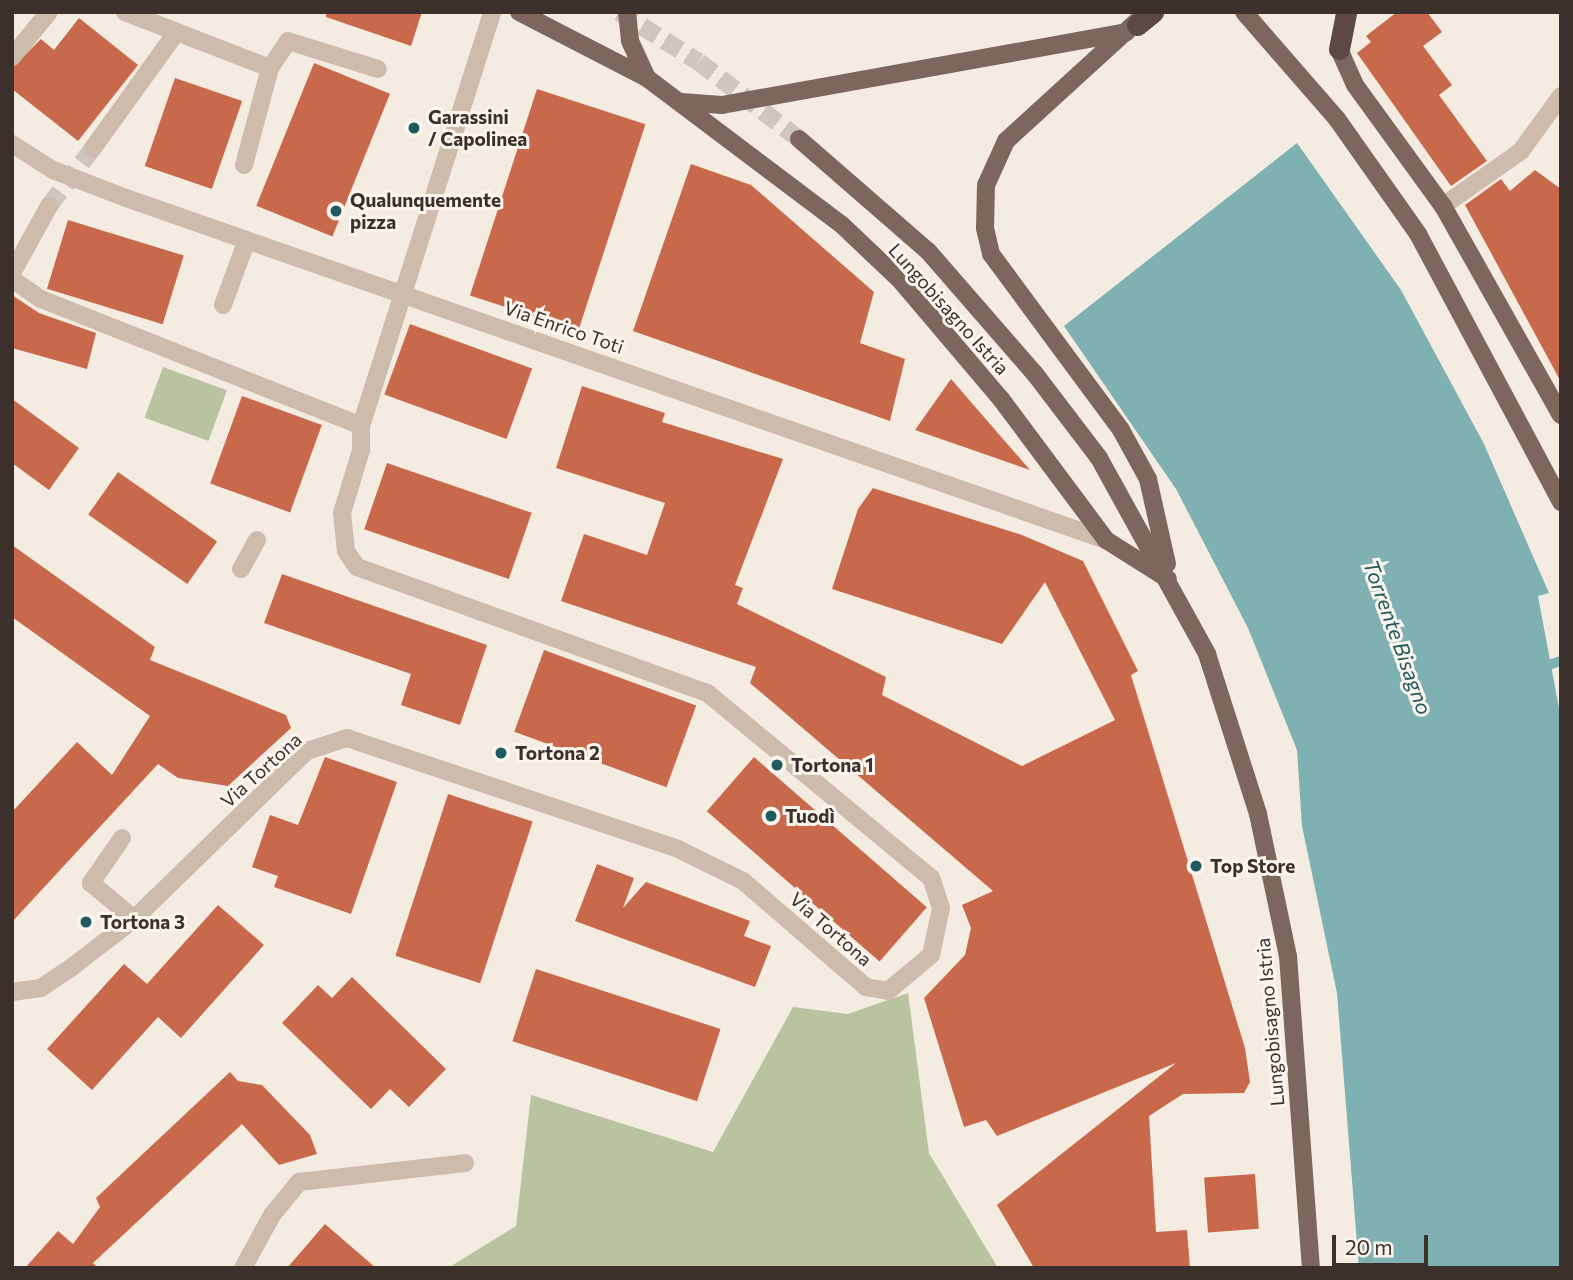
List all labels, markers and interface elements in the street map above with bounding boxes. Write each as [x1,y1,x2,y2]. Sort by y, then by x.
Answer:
place label: Garassini / Capolinea [428,106,527,150]
marker: Garassini / Capolinea [406,120,422,136]
place label: Qualunquemente pizza [350,189,501,233]
marker: Qualunquemente pizza [328,203,344,219]
street label: Lungobisagno Istria [884,239,1014,379]
street label: Via Enrico Toti [501,296,627,358]
water label: Torrente Bisagno [1358,556,1438,718]
street label: Via Tortona [216,728,306,812]
place label: Tortona 2 [515,742,600,764]
marker: Tortona 2 [493,745,509,761]
place label: Tortona 1 [791,754,874,776]
marker: Tortona 1 [769,757,785,773]
place label: Tuodì [785,805,835,827]
marker: Tuodì [763,808,779,824]
place label: Top Store [1210,855,1295,877]
marker: Top Store [1188,858,1204,874]
street label: Via Tortona [785,887,877,971]
place label: Tortona 3 [100,911,185,933]
marker: Tortona 3 [78,914,94,930]
street label: Lungobisagno Istria [1251,937,1289,1107]
scale bar [1335,1220,1431,1264]
text: 20 m [1345,1234,1393,1259]

